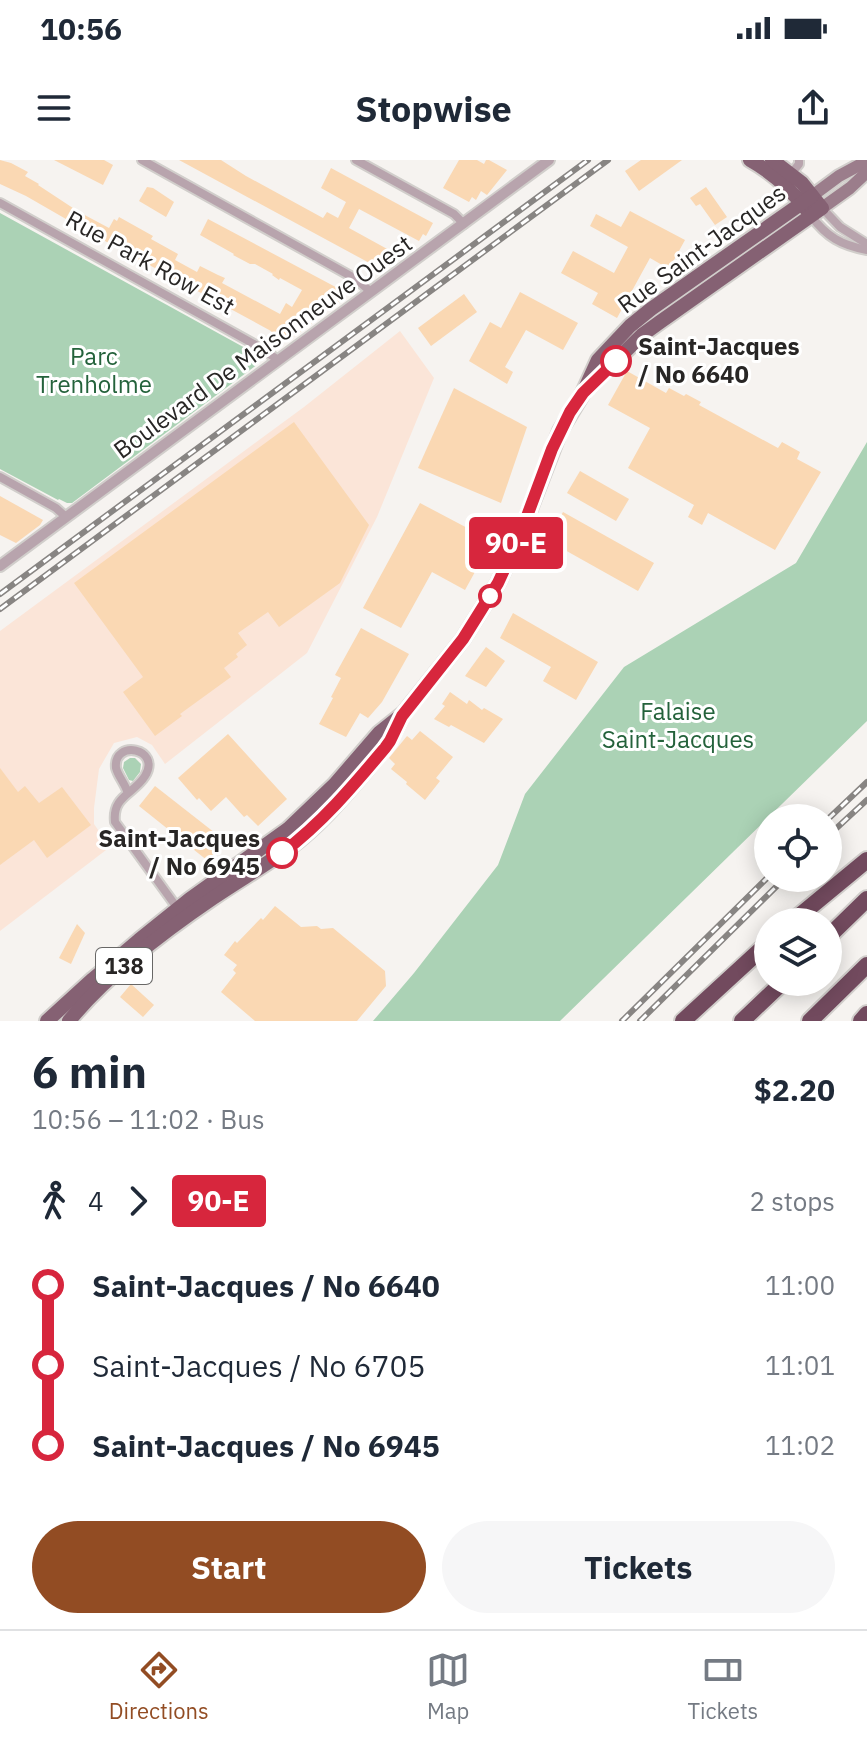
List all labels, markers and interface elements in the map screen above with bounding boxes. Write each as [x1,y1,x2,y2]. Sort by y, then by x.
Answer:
text: 10:56 [40,9,122,48]
text: Stopwise [355,85,512,132]
icon: menu [32,86,76,130]
icon: share [791,86,835,130]
street label: Rue Saint-Jacques [611,176,792,320]
street label: Rue Park Row Est [60,202,241,322]
street label: Boulevard De Maisonneuve Ouest [107,227,418,465]
place label: Saint-Jacques / No 6640 [638,330,800,390]
park label: Parc Trenholme [36,340,152,400]
marker: Saint-Jacques / No 6640 [601,346,631,376]
line badge: 90-E [460,517,572,569]
text: 90-E [485,524,547,561]
unlabelled marker [479,585,501,607]
park label: Falaise Saint-Jacques [602,695,754,755]
map controls [754,804,842,996]
button: locate [754,804,842,892]
place label: Saint-Jacques / No 6945 [98,822,260,882]
marker: Saint-Jacques / No 6945 [267,838,297,868]
button: layers [754,908,842,996]
road number: 138 [96,948,152,984]
text: 6 min [32,1043,147,1100]
text: $2.20 [754,1070,835,1109]
text: 10:56 – 11:02 · Bus [32,1102,265,1136]
icon: walk [32,1179,76,1223]
icon: forward [116,1179,160,1223]
text: 90-E [188,1182,250,1219]
text: 4 [88,1184,104,1218]
text: 2 stops [749,1184,835,1218]
text: Saint-Jacques / No 6640 [92,1266,440,1305]
text: 11:00 [765,1268,835,1302]
text: Saint-Jacques / No 6705 [92,1346,425,1385]
text: 11:01 [765,1348,835,1382]
text: Saint-Jacques / No 6945 [92,1426,440,1465]
text: 11:02 [765,1428,835,1462]
button: Start [32,1521,426,1613]
button: Tickets [442,1521,835,1613]
tab: Directions [109,1648,209,1725]
tab: Map [426,1648,470,1725]
tab: Tickets [687,1648,758,1725]

